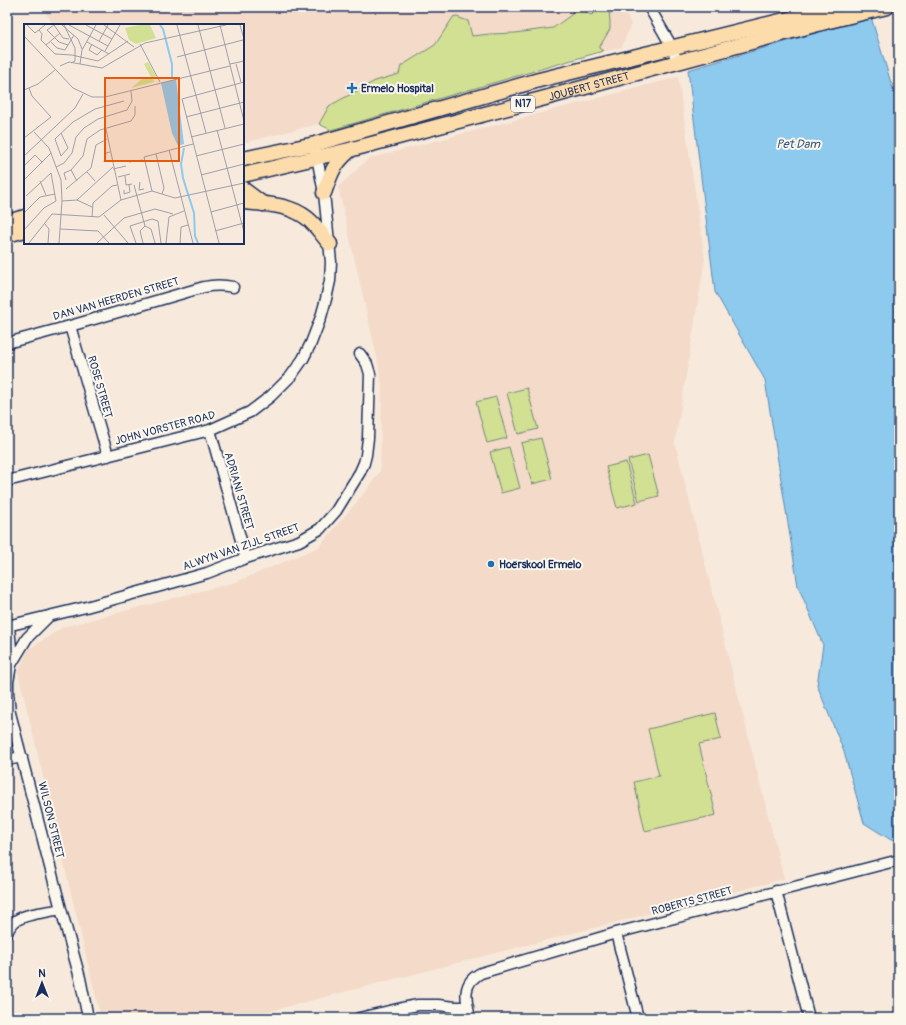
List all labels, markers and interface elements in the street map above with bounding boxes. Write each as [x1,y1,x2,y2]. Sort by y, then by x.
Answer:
inset map [24,24,244,244]
street label: JOUBERT STREET [547,69,630,103]
marker: Ermelo Hospital [346,82,358,94]
place label: Ermelo Hospital [361,82,434,95]
road number: N17 [511,96,535,112]
water label: Pet Dam [776,137,821,152]
street label: DAN VAN HEERDEN STREET [52,275,180,323]
street label: ROSE STREET [85,354,115,420]
street label: JOHN VORSTER ROAD [113,408,217,448]
street label: ADRIANI STREET [222,451,256,531]
street label: ALWYN VAN ZIJL STREET [181,521,301,573]
place label: Hoërskool Ermelo [499,558,581,571]
marker: Hoërskool Ermelo [486,559,496,569]
street label: WILSON STREET [35,780,67,860]
street label: ROBERTS STREET [650,884,734,918]
north arrow [22,963,62,1003]
text: N [38,967,46,980]

